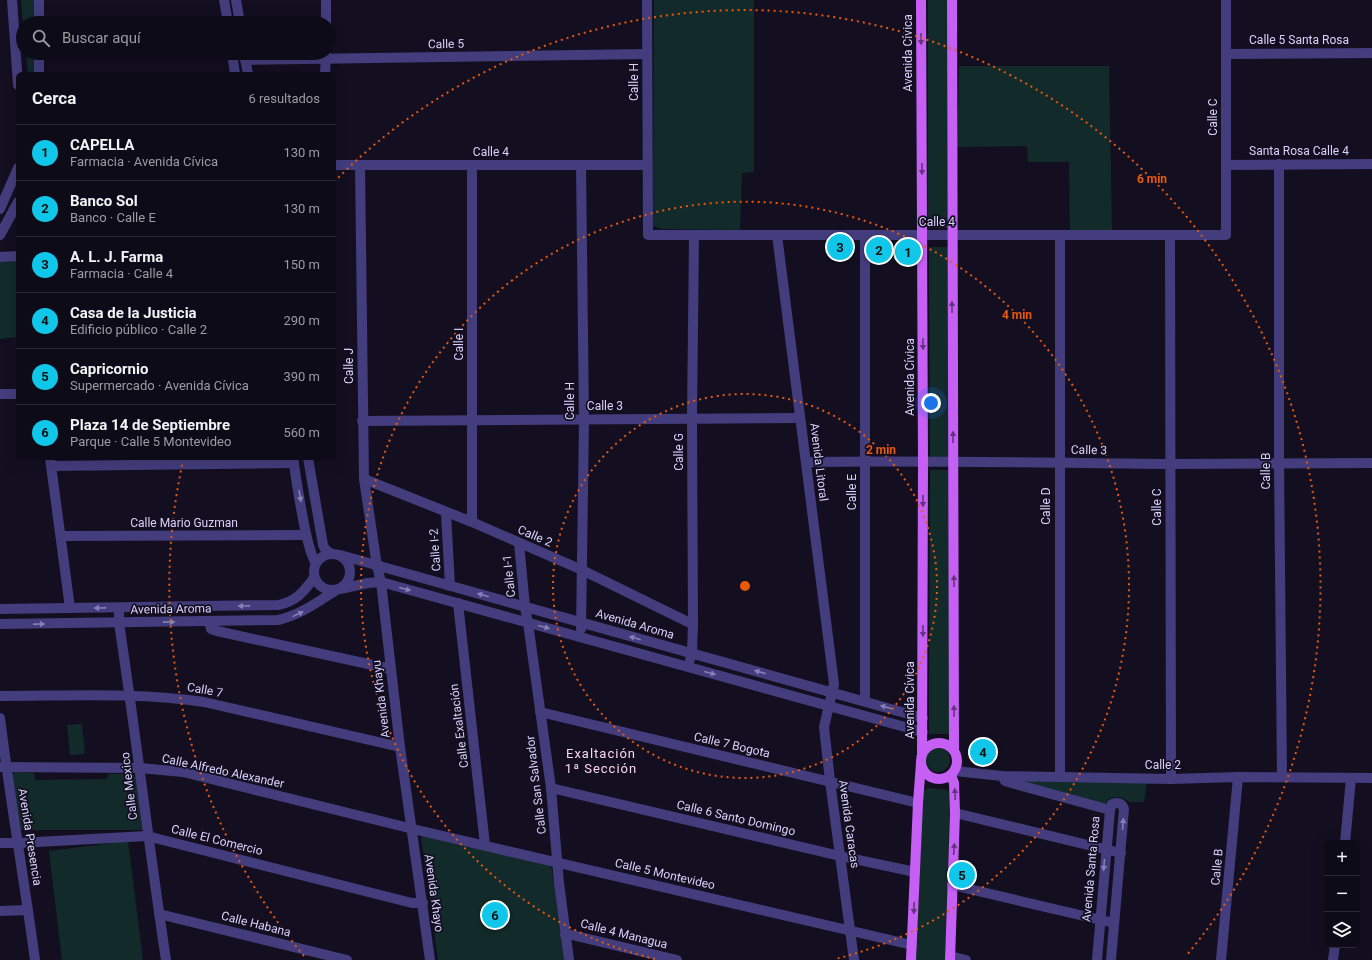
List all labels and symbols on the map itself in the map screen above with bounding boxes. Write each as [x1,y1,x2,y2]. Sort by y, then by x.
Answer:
street label: Avenida Cívica [901,14,915,92]
one-way arrow [918,33,924,46]
street label: Calle 5 Santa Rosa [1249,33,1349,47]
street label: Calle 5 [428,37,465,51]
street label: Calle H [627,63,641,101]
street label: Calle C [1206,98,1220,136]
street label: Santa Rosa Calle 4 [1249,144,1349,158]
street label: Calle 4 [473,145,509,159]
one-way arrow [919,163,925,176]
text: 6 min [1137,172,1167,186]
street label: Calle 4 [919,215,955,229]
pin: 3 [827,232,853,262]
pin: 2 [866,235,892,265]
pin: 1 [895,237,921,267]
one-way arrow [949,300,955,313]
text: 4 min [1002,308,1032,322]
street label: Calle I [452,328,466,360]
street label: Avenida Cívica [903,338,917,416]
one-way arrow [919,338,926,350]
street label: Calle J [342,348,356,384]
street label: Calle H [563,382,577,420]
your location [921,393,941,413]
street label: Calle 3 [587,399,623,413]
street label: Avenida Litoral [807,422,831,502]
one-way arrow [950,430,956,443]
street label: Calle G [672,433,686,471]
text: 2 min [866,443,896,457]
street label: Calle 3 [1071,443,1107,457]
street label: Calle B [1259,453,1273,490]
street label: Calle E [845,474,859,510]
street label: Calle D [1039,487,1053,525]
street label: Calle C [1150,488,1164,526]
one-way arrow [297,490,303,503]
one-way arrow [920,495,926,508]
street label: Calle Mario Guzman [130,516,238,530]
street label: Calle 2 [516,522,555,550]
street label: Calle I-2 [427,528,443,572]
street label: Calle I-1 [500,554,518,598]
one-way arrow [951,574,957,587]
centre of rings [738,579,752,593]
one-way arrow [400,586,412,592]
one-way arrow [477,592,489,598]
street label: Avenida Aroma [130,601,212,617]
one-way arrow [237,603,250,609]
one-way arrow [93,605,106,611]
street label: Avenida Aroma [594,606,676,642]
one-way arrow [292,610,304,617]
one-way arrow [163,619,176,625]
one-way arrow [33,621,46,627]
one-way arrow [539,624,551,630]
one-way arrow [920,625,926,638]
one-way arrow [629,634,642,640]
street label: Avenida Khayu [369,659,393,739]
street label: Avenida Cívica [903,661,917,739]
one-way arrow [754,669,767,675]
one-way arrow [704,670,716,676]
street label: Calle 7 [186,680,224,700]
street label: Calle Exaltación [447,683,471,769]
one-way arrow [880,704,892,710]
one-way arrow [951,704,957,717]
street label: Calle 7 Bogota [693,729,771,761]
street label: Calle San Salvador [523,735,549,835]
pin: 4 [970,737,996,767]
district label: Exaltación 1ª Sección [565,746,637,776]
street label: Calle Mexico [118,751,140,821]
street label: Calle Alfredo Alexander [161,751,285,791]
street label: Calle 2 [1145,758,1181,772]
street label: Avenida Caracas [836,779,862,869]
street label: Avenida Presencia [15,787,45,887]
one-way arrow [951,788,958,800]
street label: Calle 6 Santo Domingo [675,798,797,839]
street label: Avenida Santa Rosa [1079,816,1103,922]
one-way arrow [1120,817,1127,830]
street label: Calle El Comercio [170,822,264,858]
one-way arrow [951,842,957,855]
street label: Calle B [1208,848,1226,886]
street label: Avenida Khayo [422,853,446,933]
street label: Calle 5 Montevideo [614,856,716,892]
one-way arrow [1101,859,1108,871]
pin: 5 [949,860,975,890]
pin: 6 [482,900,508,930]
one-way arrow [910,902,917,914]
street label: Calle Habana [220,909,292,939]
street label: Calle 4 Managua [579,916,669,952]

